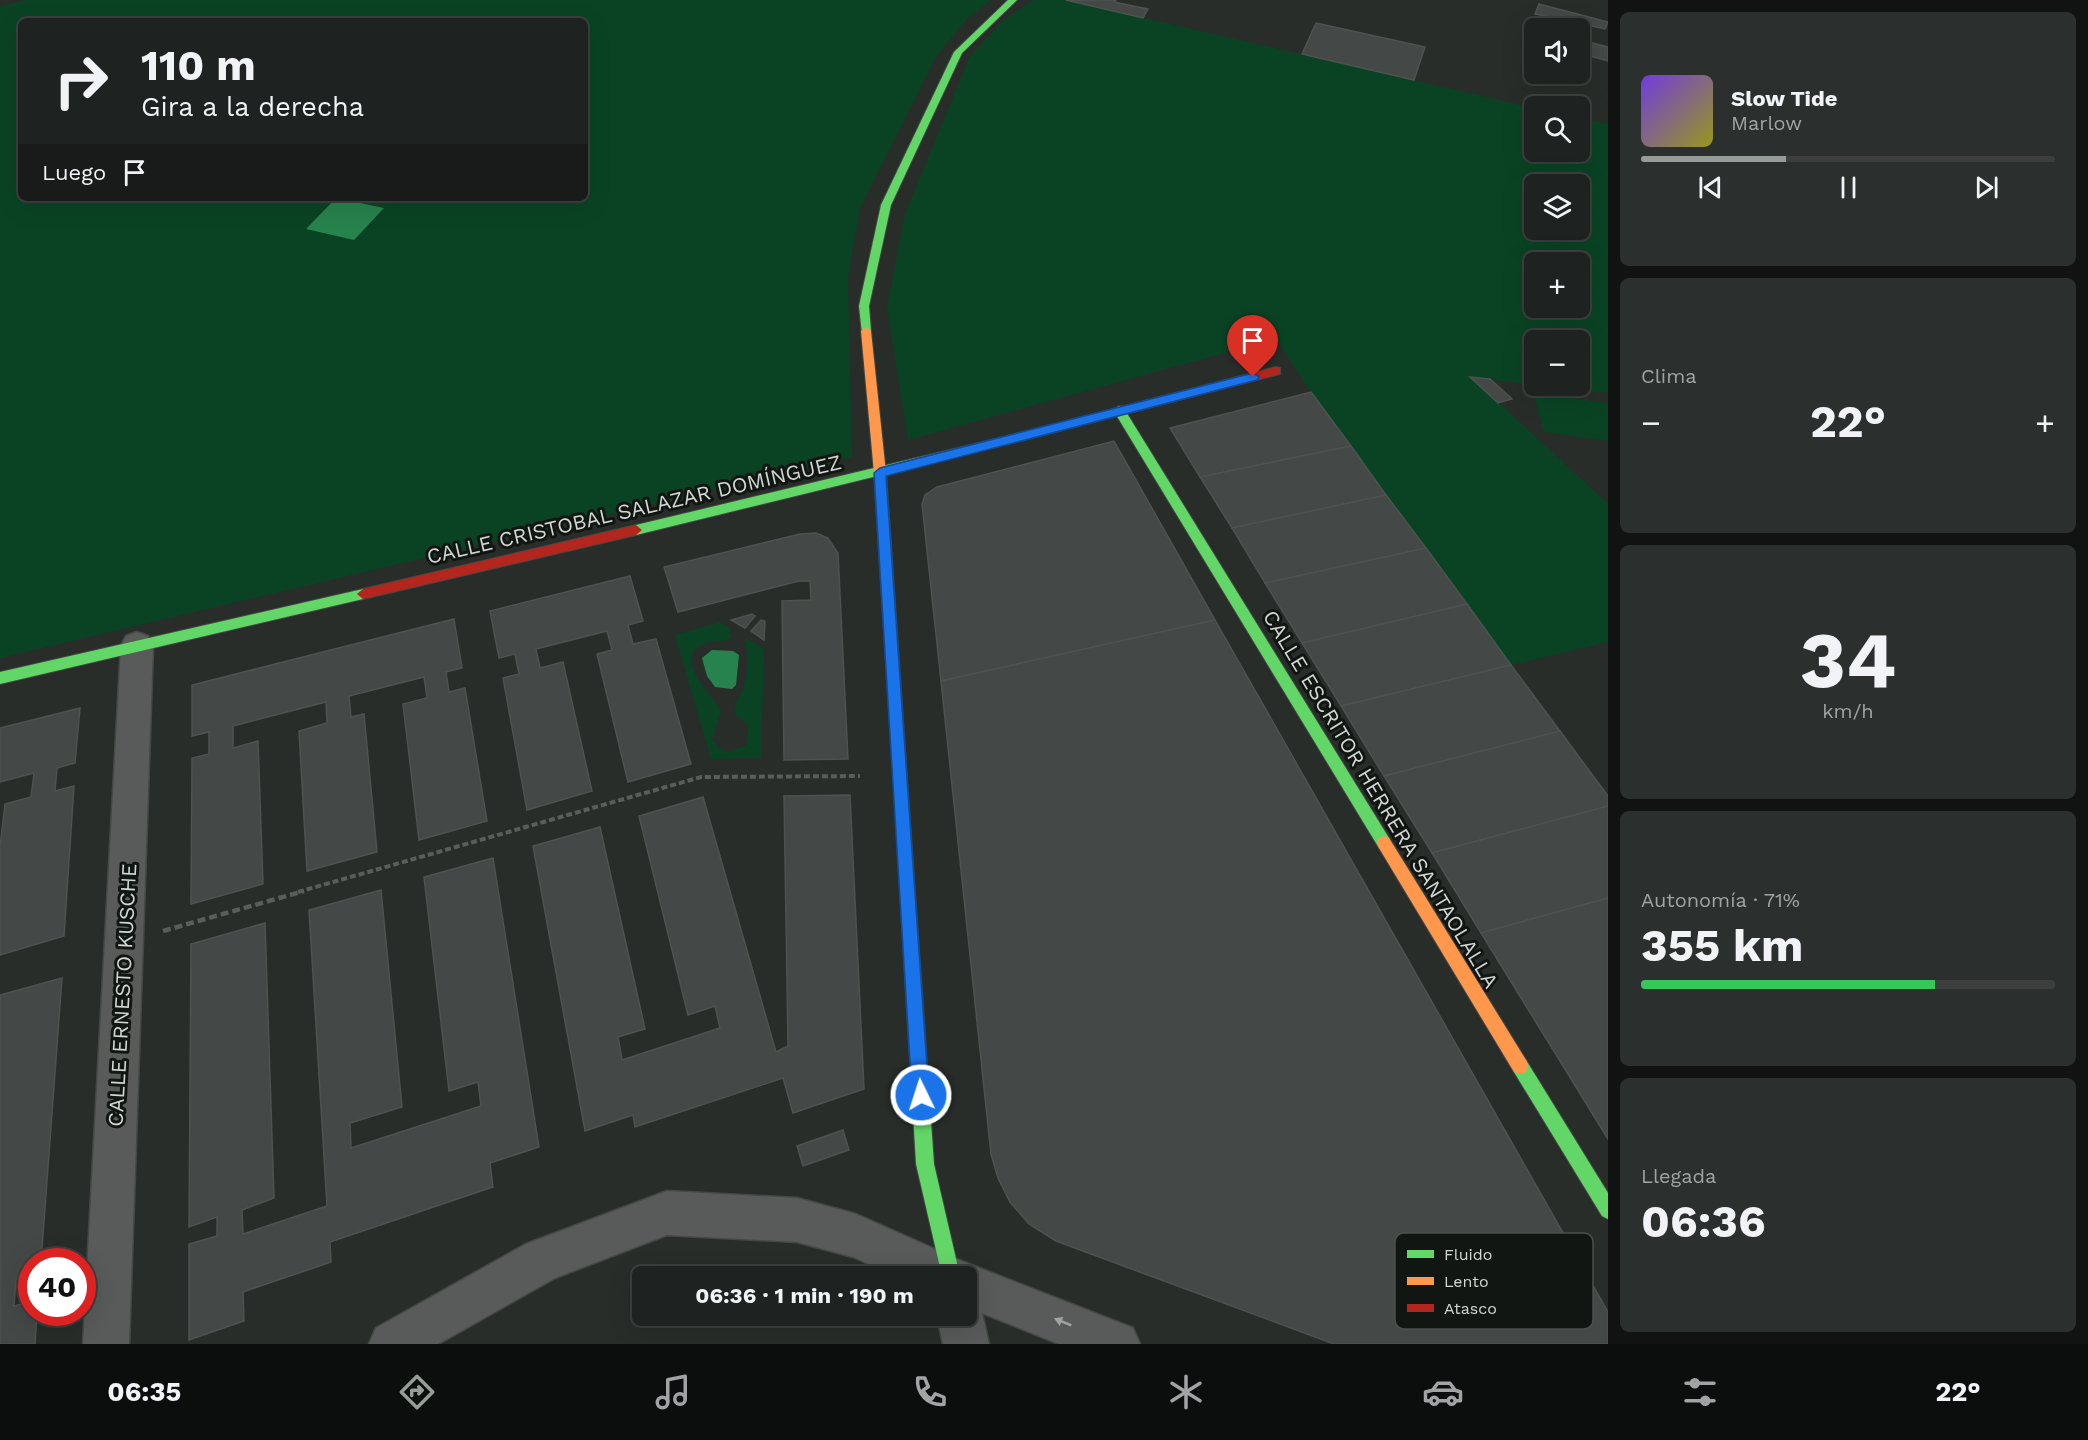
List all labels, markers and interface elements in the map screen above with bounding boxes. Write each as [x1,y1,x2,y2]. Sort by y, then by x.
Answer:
map controls [1524,18,1590,396]
button: sound [1524,18,1590,84]
text: 110 m [141,41,256,90]
icon: right [42,42,120,120]
text: Slow Tide [1731,86,1838,111]
text: Gira a la derecha [141,91,364,123]
button: search [1524,96,1590,162]
text: Marlow [1731,111,1802,135]
icon: arrive [118,156,151,189]
text: Luego [42,160,106,185]
icon: previous [1694,171,1727,204]
icon: pause [1832,171,1865,204]
icon: next [1970,171,2003,204]
button: layers [1524,174,1590,240]
button: + [1524,252,1590,318]
pin [1227,315,1278,377]
icon: arrive [1236,324,1269,357]
button: − [1524,330,1590,396]
text: Clima [1641,364,1697,388]
text: 22° [1810,395,1886,448]
text: − [1641,403,1661,442]
text: + [2035,403,2055,442]
street label: CALLE CRISTOBAL SALAZAR DOMÍNGUEZ [424,449,844,569]
street label: CALLE ESCRITOR HERRERA SANTAOLALLA [1258,605,1504,993]
text: 34 [1800,614,1896,706]
text: km/h [1822,699,1874,723]
street label: CALLE ERNESTO KUSCHE [103,863,141,1127]
text: Autonomía · 71% [1641,888,1800,912]
text: 355 km [1641,919,1803,972]
position arrow [889,1063,953,1127]
text: Llegada [1641,1164,1716,1188]
text: 06:36 [1641,1195,1766,1248]
legend [1395,1233,1593,1329]
text: Fluido [1444,1245,1492,1264]
speed limit sign: 40 [18,1248,96,1326]
text: Lento [1444,1272,1489,1291]
text: 06:36 · 1 min · 190 m [695,1283,914,1308]
text: Atasco [1444,1299,1497,1318]
one-way arrow [1054,1317,1072,1327]
icon: directions [396,1371,438,1413]
icon: music [652,1371,694,1413]
icon: phone [909,1371,951,1413]
icon: climate [1165,1371,1207,1413]
icon: car [1422,1371,1464,1413]
icon: filters [1679,1371,1721,1413]
text: 06:35 [107,1376,181,1408]
text: 22° [1935,1376,1981,1408]

